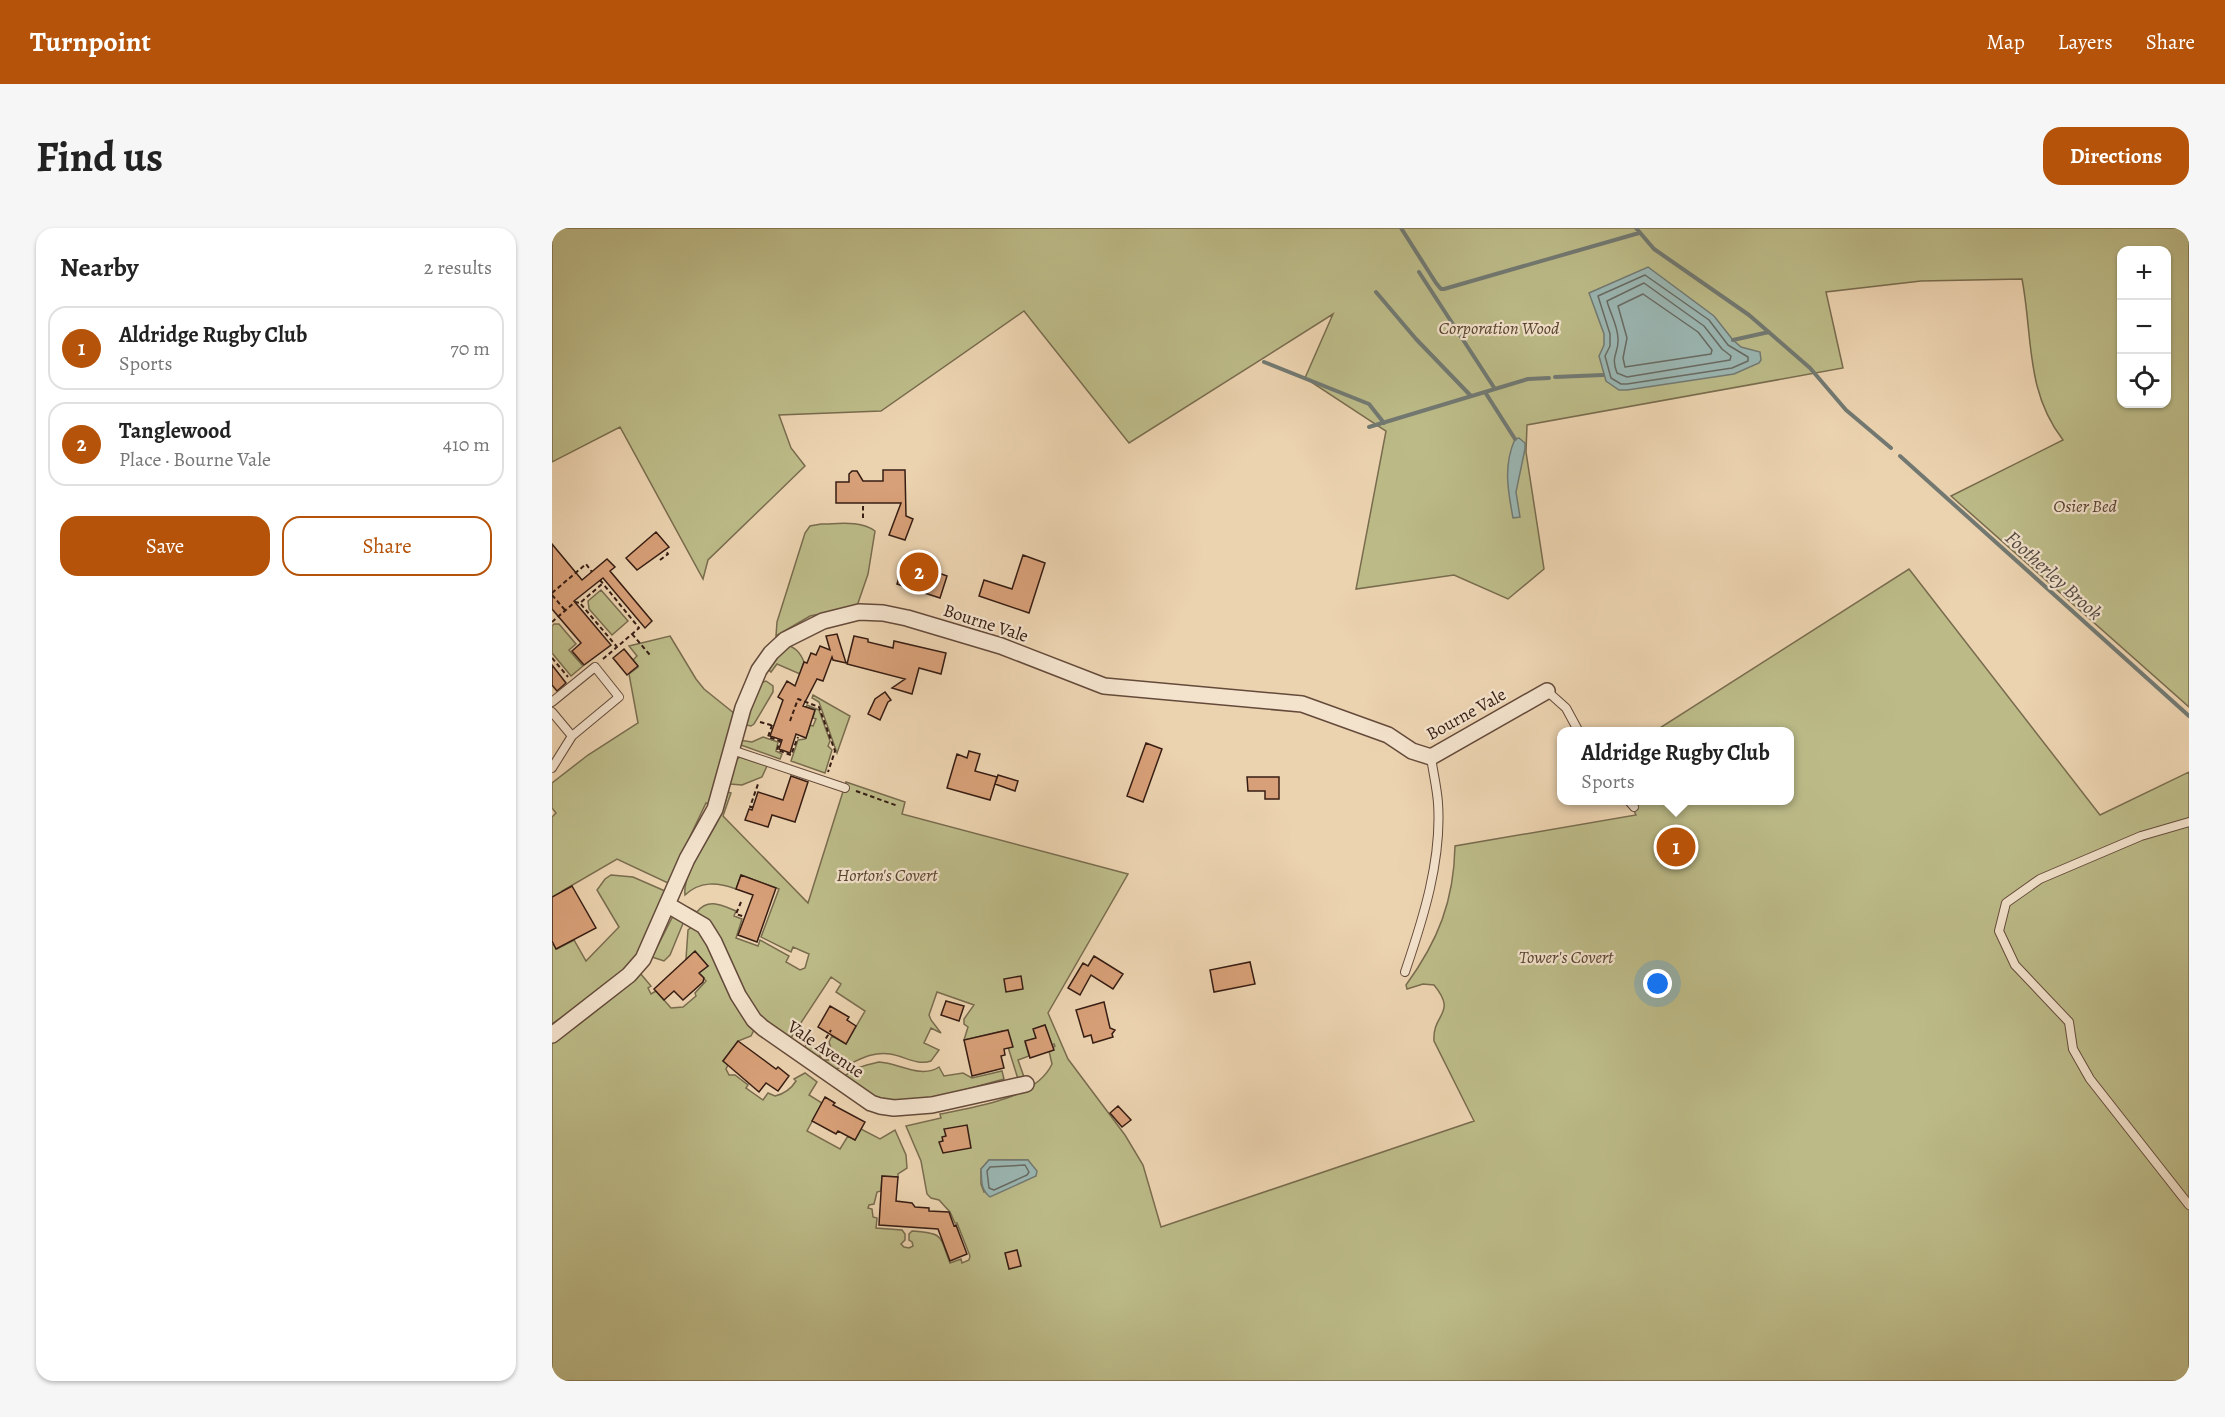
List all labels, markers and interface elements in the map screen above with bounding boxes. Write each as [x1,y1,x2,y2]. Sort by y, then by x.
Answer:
text: Turnpoint [30,23,151,61]
text: Map [1986,28,2025,56]
text: Layers [2058,28,2113,56]
text: Share [2146,28,2195,56]
button: Directions [2043,127,2189,185]
text: Find us [36,128,163,185]
map controls [2117,246,2171,408]
button: + [2117,246,2171,300]
text: Nearby [60,250,139,285]
text: 2 results [424,254,492,281]
button: − [2117,300,2171,354]
park label: Corporation Wood [1439,316,1560,340]
text: Aldridge Rugby Club [119,320,307,350]
text: 1 [78,335,85,362]
text: 70 m [450,335,490,362]
text: Sports [119,350,172,377]
button: locate [2117,354,2171,408]
text: Tanglewood [119,416,231,446]
text: 2 [77,431,86,458]
text: 410 m [443,431,490,458]
text: Place · Bourne Vale [119,446,271,473]
park label: Osier Bed [2053,494,2117,518]
button: Save [60,516,270,576]
button: Share [282,516,492,576]
water label: Footherley Brook [1999,524,2108,626]
pin: 2 [900,550,938,594]
street label: Bourne Vale [940,598,1032,648]
street label: Bourne Vale [1422,682,1510,746]
popup [1557,727,1794,805]
text: Aldridge Rugby Club [1581,738,1770,768]
text: Sports [1581,768,1635,795]
pin: 1 [1656,824,1696,870]
park label: Horton's Covert [837,863,938,887]
park label: Tower's Covert [1519,945,1614,969]
your location [1643,969,1672,998]
street label: Vale Avenue [782,1014,869,1083]

